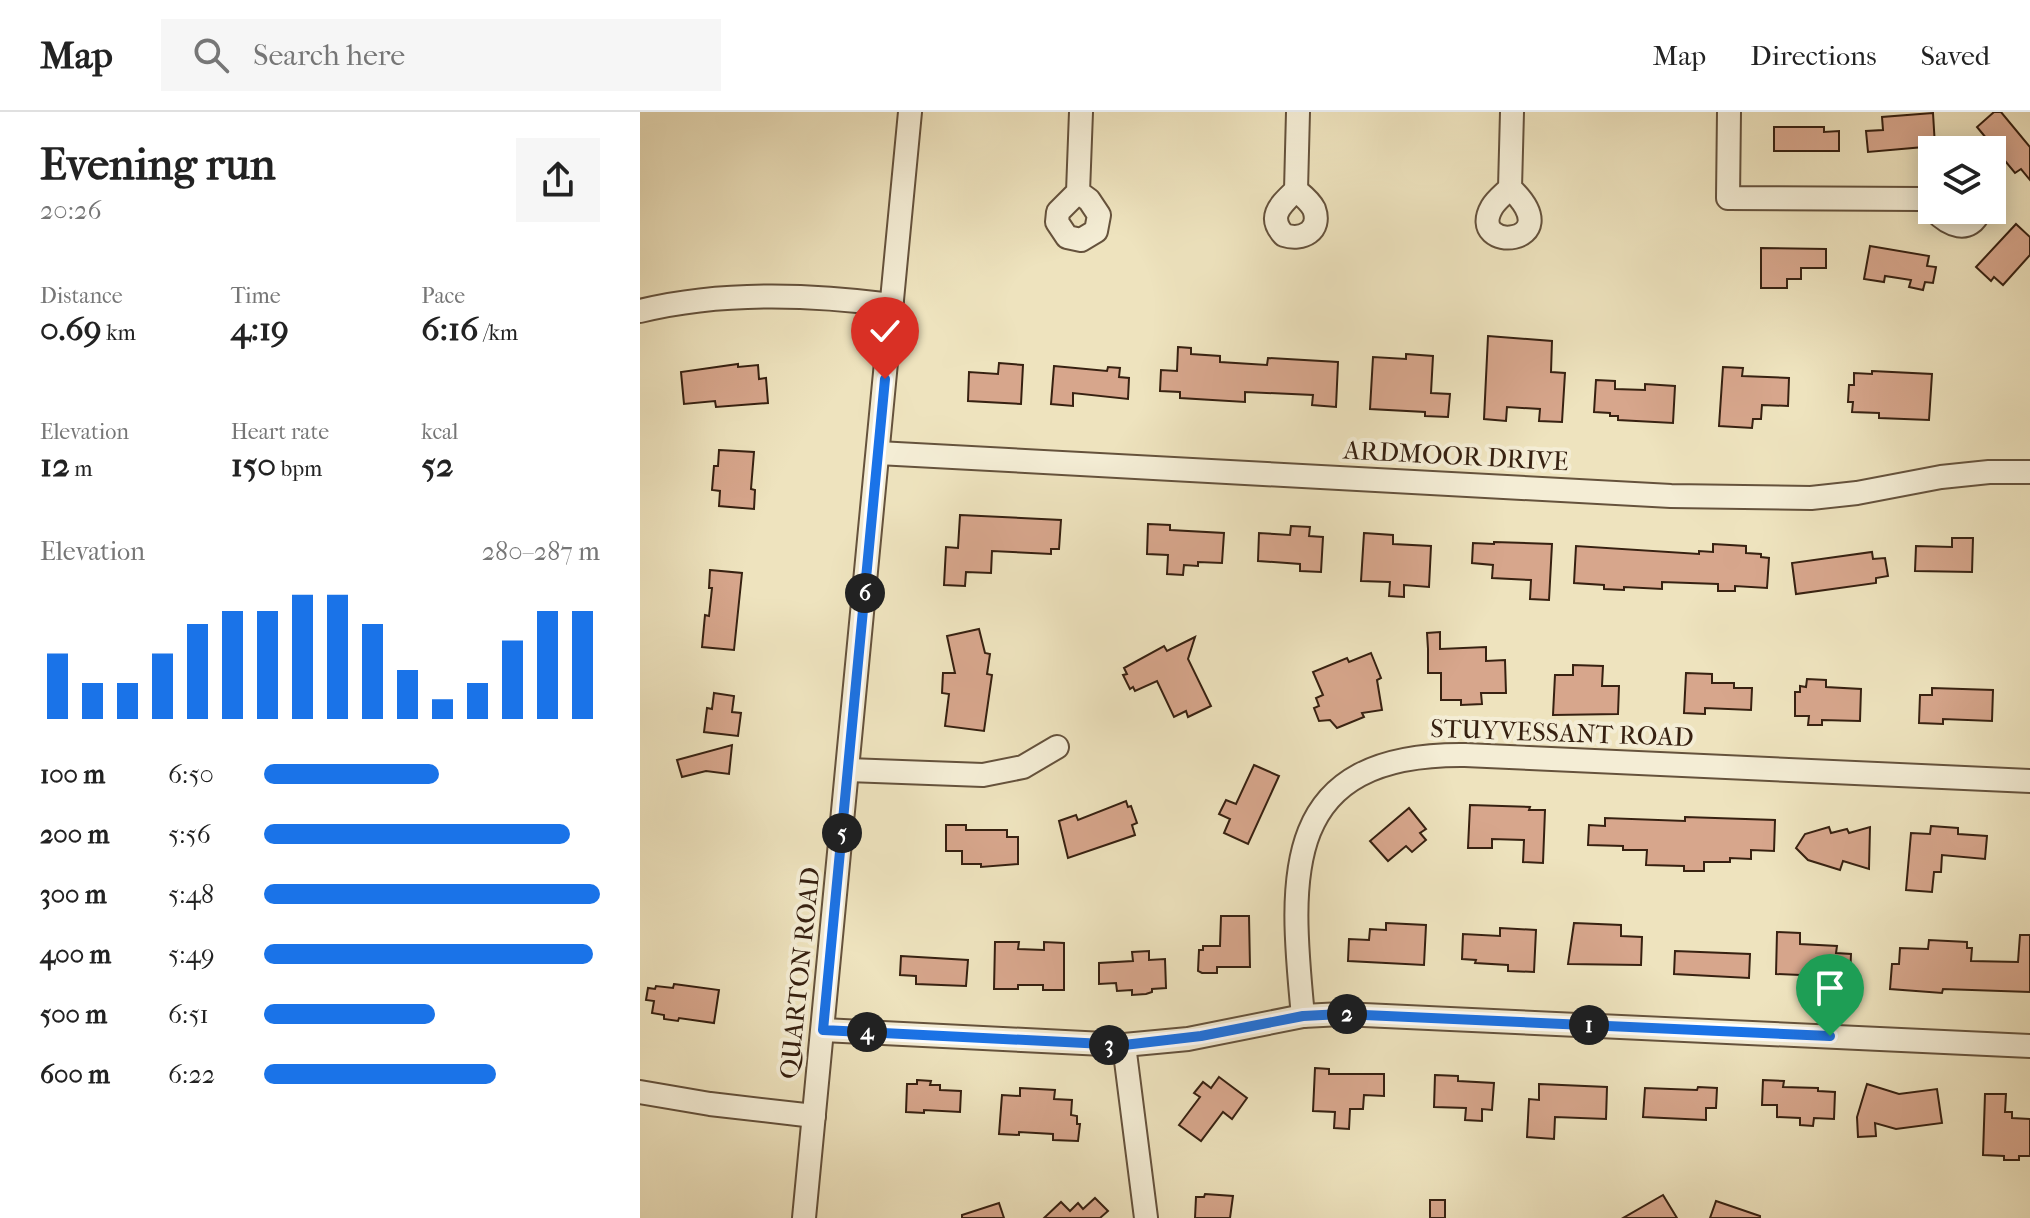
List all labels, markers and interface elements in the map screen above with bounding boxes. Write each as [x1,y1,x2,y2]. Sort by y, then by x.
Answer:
search box [161,19,721,91]
text: Map [40,33,113,78]
icon: search [189,33,233,77]
text: Search here [253,38,405,73]
text: Map [1653,39,1706,72]
text: Directions [1750,39,1877,72]
text: Saved [1921,39,1990,72]
map controls [1918,136,2006,224]
button: layers [1918,136,2006,224]
button: share [516,138,600,222]
text: Evening run [40,139,275,190]
text: 20:26 [40,195,101,226]
text: Distance [40,283,123,309]
text: Time [231,283,281,309]
text: Pace [421,283,465,309]
pin [851,297,919,379]
text: 0.69 [40,309,102,349]
text: 4:19 [231,309,289,349]
text: 6:16 [421,309,478,349]
icon: check [863,309,907,353]
text: km [102,320,136,346]
text: /km [478,320,518,346]
text: Elevation [40,419,129,445]
text: Heart rate [231,419,329,445]
text: kcal [421,419,458,445]
street label: ARDMOOR DRIVE [1342,435,1569,477]
text: 12 [40,445,70,485]
text: 150 [231,445,276,485]
text: 52 [421,445,454,485]
text: m [70,456,93,482]
text: bpm [276,456,322,482]
text: Elevation [40,536,145,567]
text: 280–287 m [482,536,600,567]
pin: 6 [845,573,885,613]
text: 6 [859,580,871,606]
street label: STUYVESSANT ROAD [1430,713,1694,753]
text: 100 m [40,759,105,790]
text: 6:50 [168,759,214,790]
pin: 5 [822,813,862,853]
text: 200 m [40,819,109,850]
text: 5:56 [168,819,211,850]
text: 5 [837,820,847,846]
street label: QUARTON ROAD [773,866,827,1080]
text: 300 m [40,879,107,910]
text: 5:48 [168,879,214,910]
text: 400 m [40,939,111,970]
text: 5:49 [168,939,215,970]
pin [1796,954,1864,1036]
icon: arrive [1808,966,1852,1010]
pin: 2 [1327,994,1367,1034]
text: 500 m [40,999,107,1030]
text: 6:51 [168,999,209,1030]
text: 2 [1341,1001,1353,1027]
pin: 1 [1569,1005,1609,1045]
pin: 4 [847,1012,887,1052]
text: 1 [1585,1012,1593,1038]
text: 4 [861,1019,874,1045]
pin: 3 [1089,1025,1129,1065]
text: 3 [1104,1032,1114,1058]
text: 600 m [40,1059,110,1090]
text: 6:22 [168,1059,215,1090]

